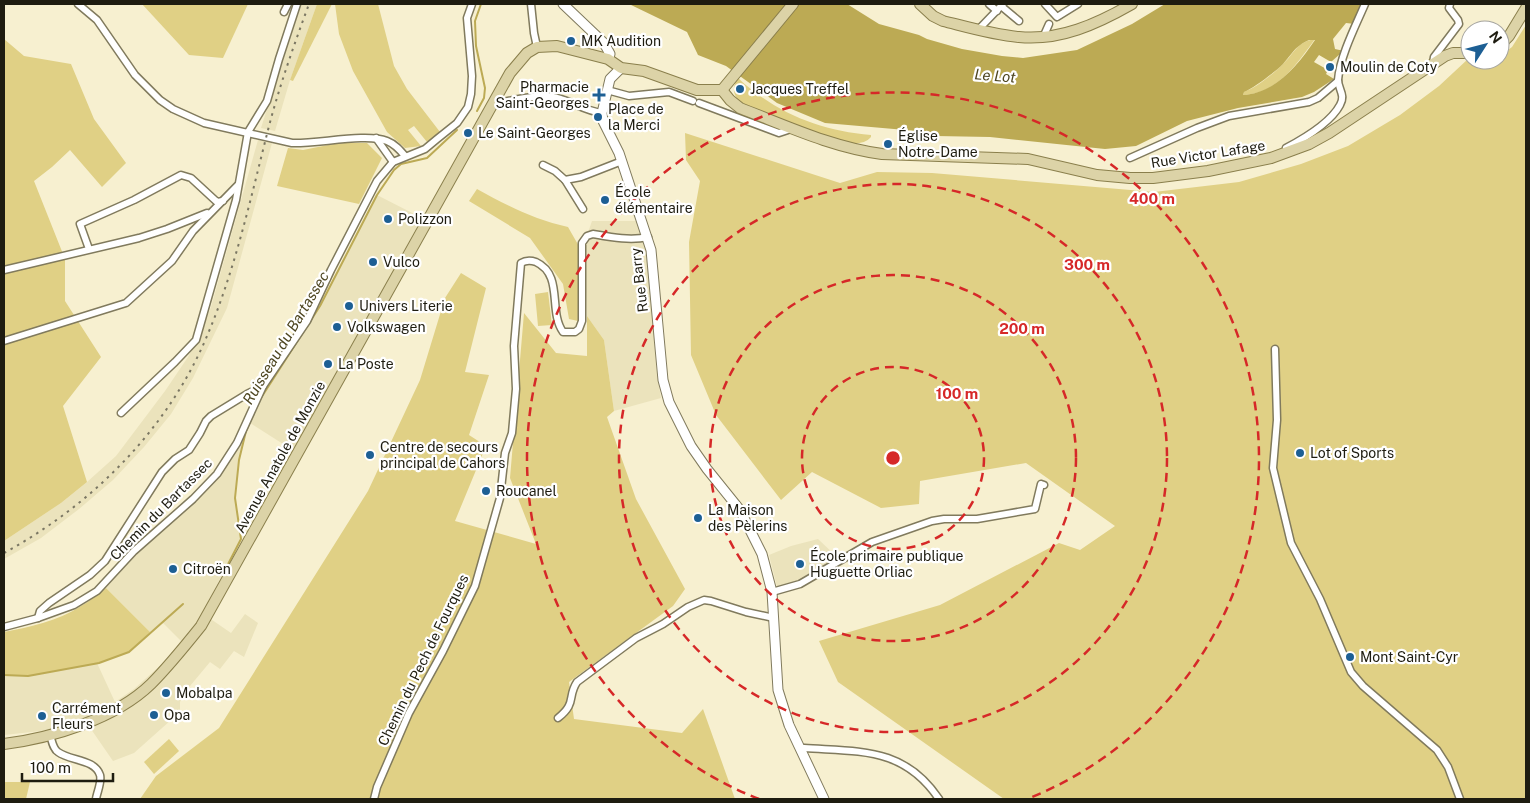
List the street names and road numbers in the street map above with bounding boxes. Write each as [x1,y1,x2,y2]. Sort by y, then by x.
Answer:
street label: Rue Victor Lafage [1150,137,1266,171]
street label: Rue Barry [627,247,651,313]
street label: Avenue Anatole de Monzie [232,378,328,536]
street label: Chemin du Bartassec [107,455,215,563]
street label: Chemin du Pech de Fourques [374,572,472,748]

